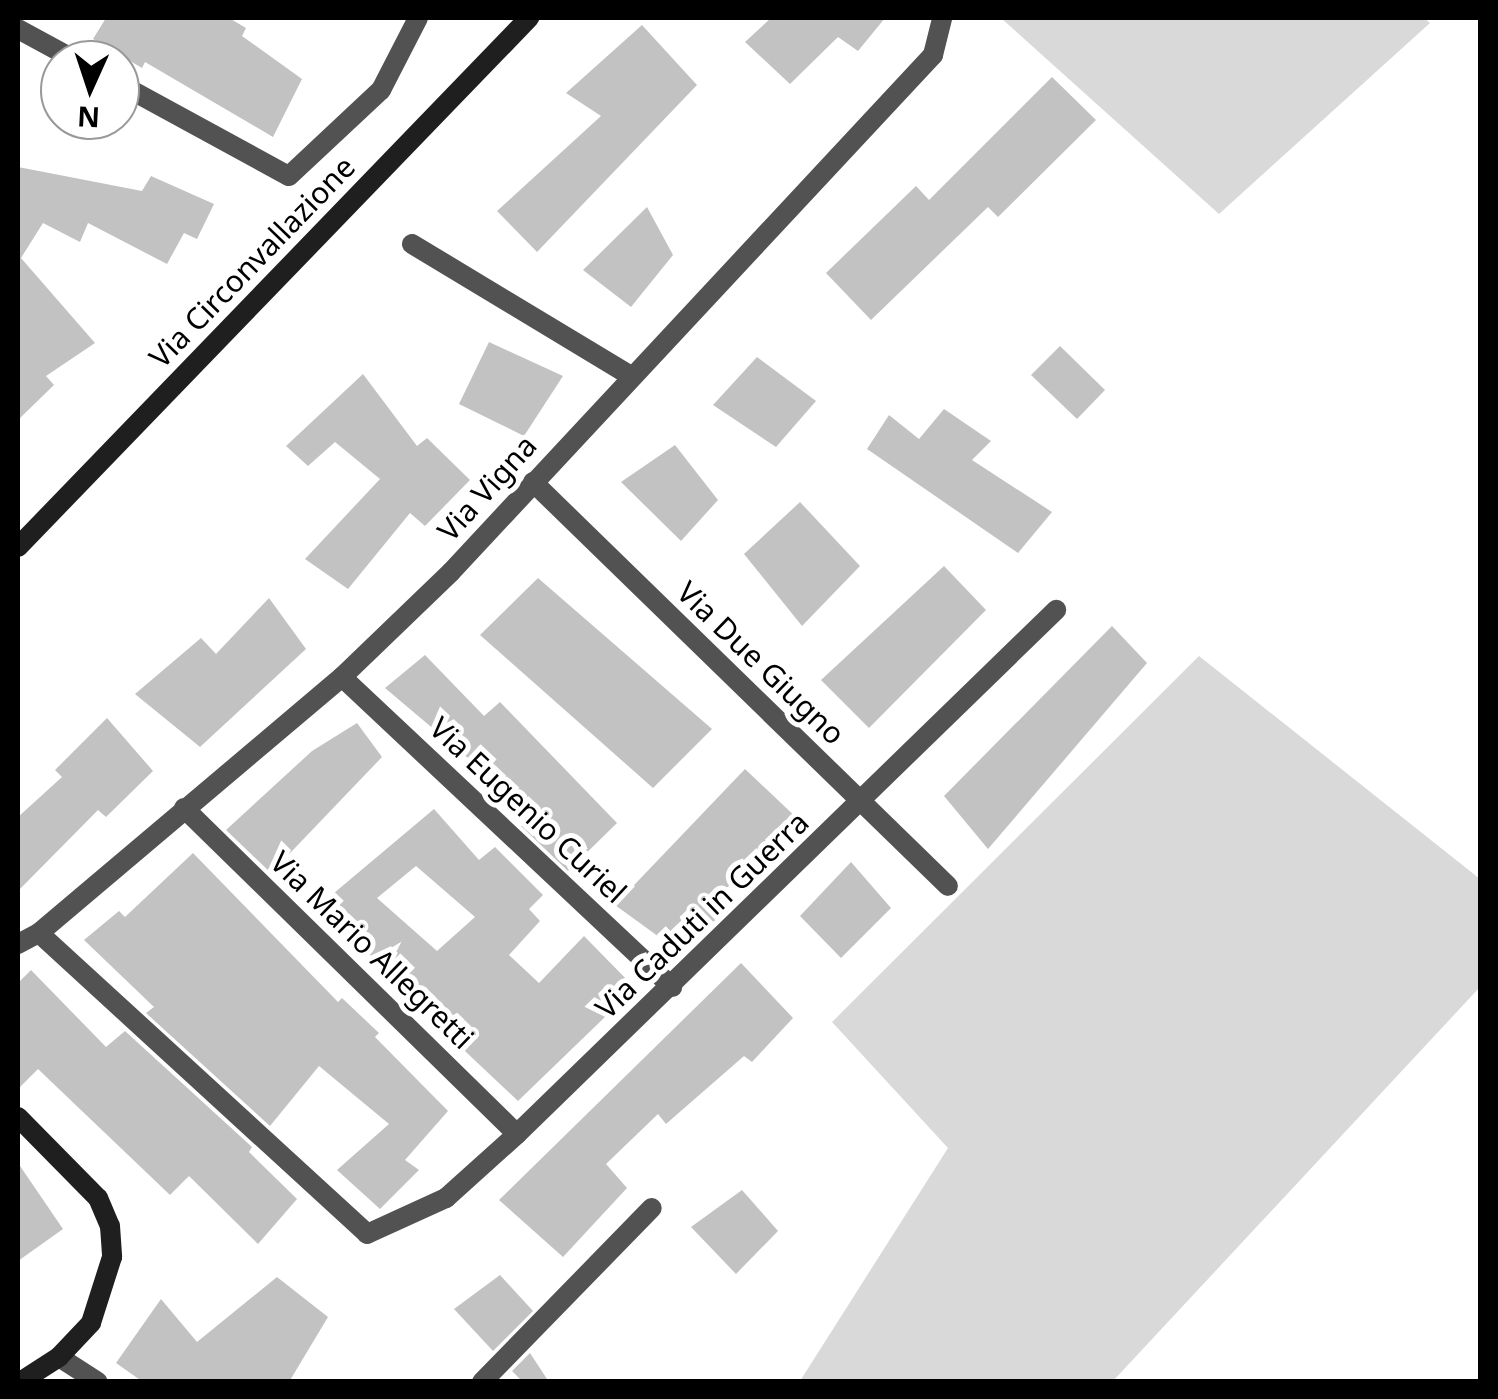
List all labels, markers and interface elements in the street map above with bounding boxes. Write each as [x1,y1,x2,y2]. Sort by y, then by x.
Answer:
north arrow [40,40,140,140]
text: N [76,98,101,138]
street label: Via Circonvallazione [142,149,362,375]
street label: Via Vigna [430,428,544,548]
street label: Via Due Giugno [670,574,852,752]
street label: Via Eugenio Curiel [422,710,634,910]
street label: Via Caduti in Guerra [588,804,816,1026]
street label: Via Mario Allegretti [263,844,481,1056]

